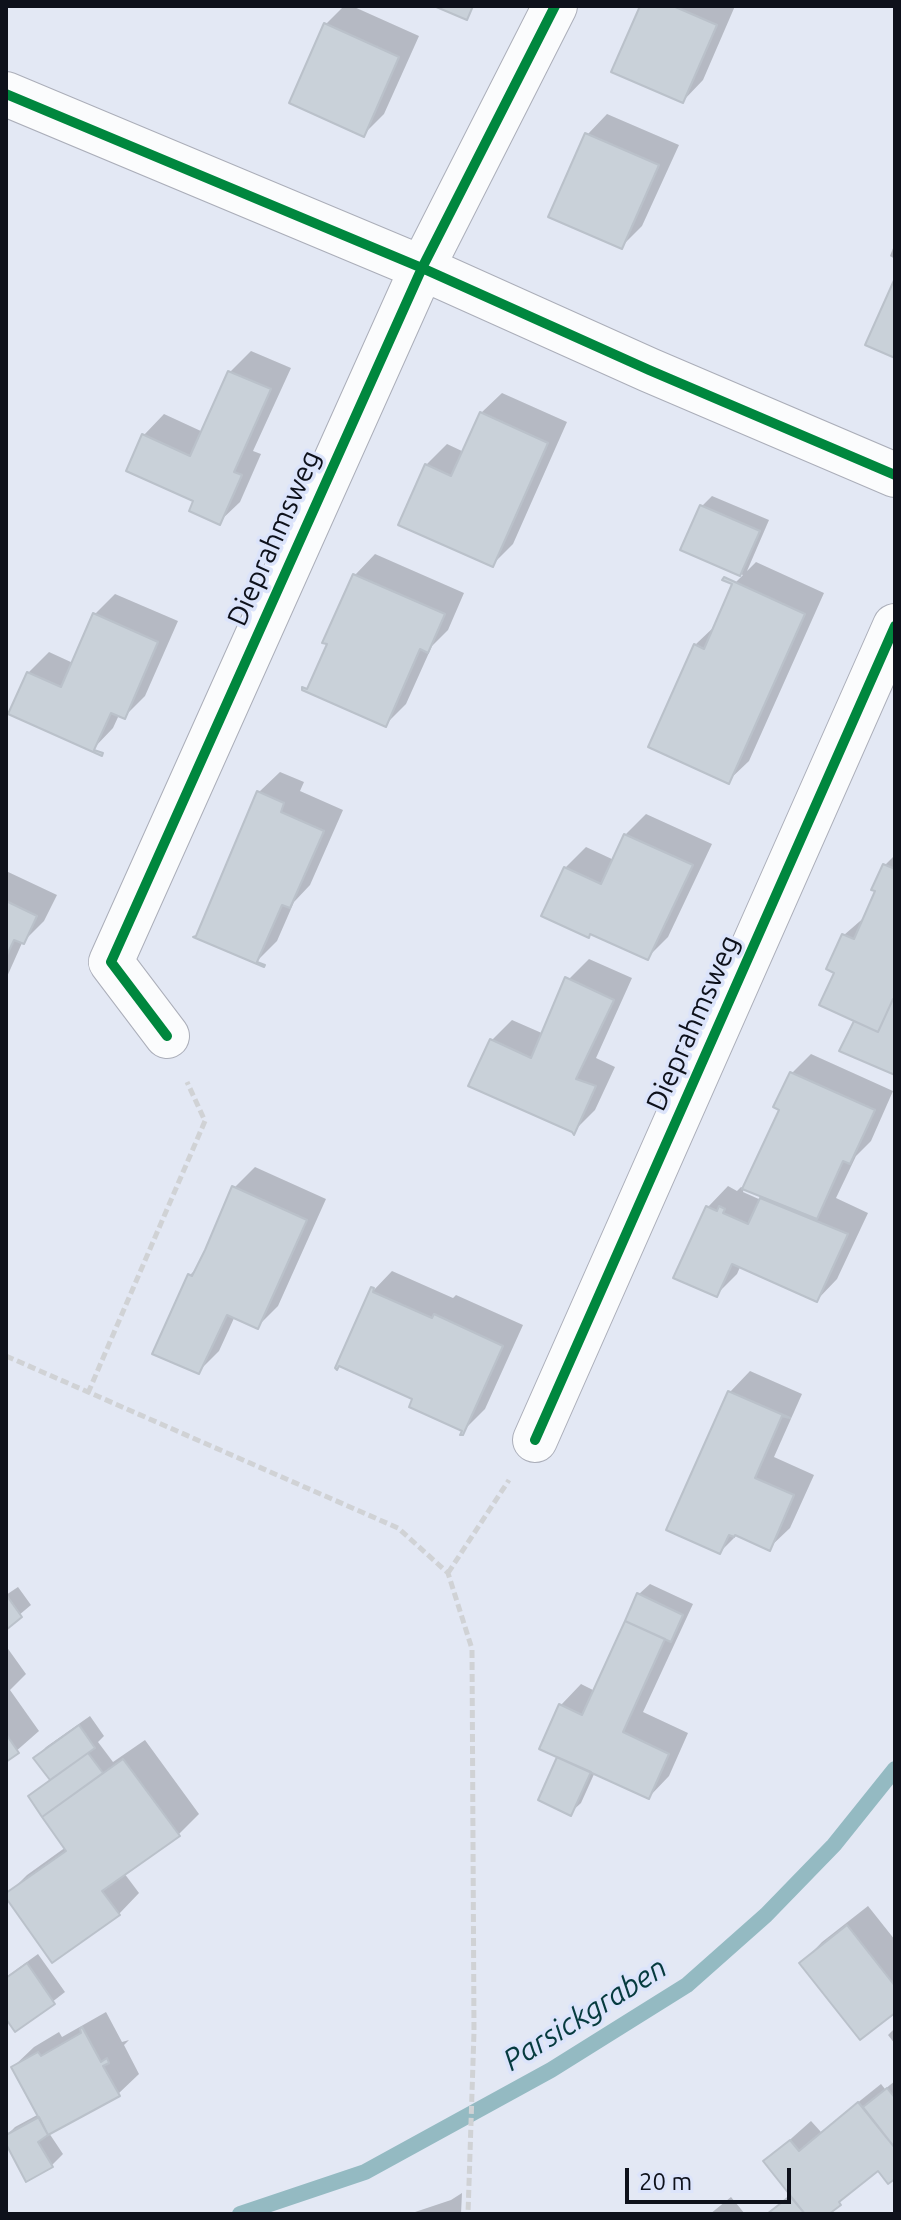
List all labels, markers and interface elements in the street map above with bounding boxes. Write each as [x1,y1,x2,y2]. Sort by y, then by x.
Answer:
street label: Dieprahmsweg [220,445,328,631]
street label: Dieprahmsweg [639,930,747,1116]
water label: Parsickgraben [497,1949,673,2079]
scale bar [629,2152,795,2202]
text: 20 m [639,2168,692,2195]

